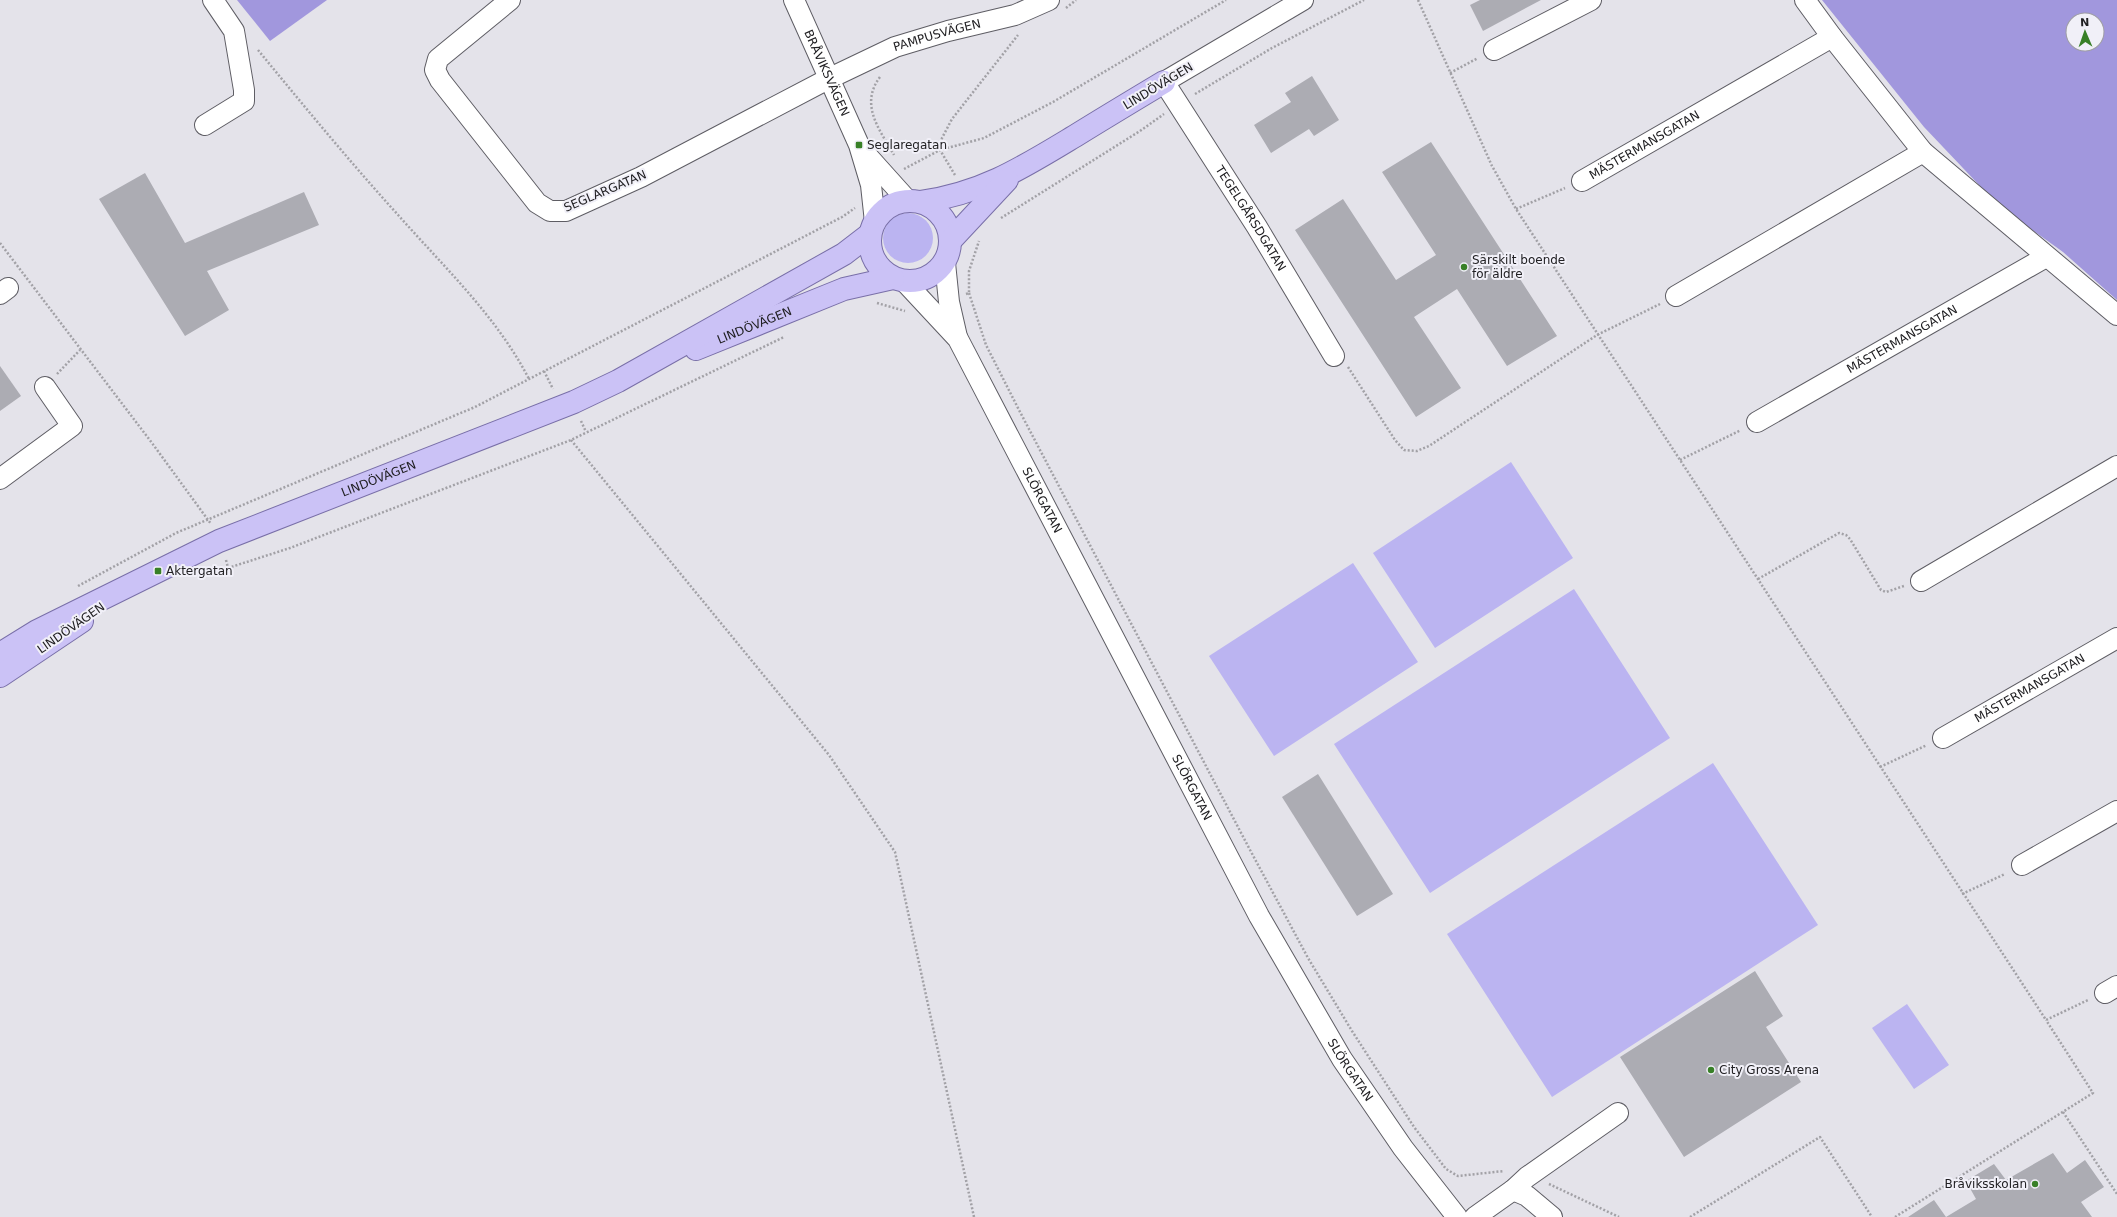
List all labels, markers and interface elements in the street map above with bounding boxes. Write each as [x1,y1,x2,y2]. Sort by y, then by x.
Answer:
north arrow [2065,12,2105,52]
street label: PAMPUSVÄGEN [892,16,982,54]
text: N [2080,16,2090,29]
street label: BRÅVIKSVÄGEN [801,28,852,118]
street label: LINDÖVÄGEN [1120,58,1195,112]
street label: MÄSTERMANSGATAN [1587,108,1702,182]
place label: Seglaregatan [867,138,947,152]
marker: Seglaregatan [854,140,864,150]
street label: TEGELGÅRSDGATAN [1212,162,1289,274]
street label: SEGLARGATAN [562,167,648,215]
place label: Särskilt boende för äldre [1472,253,1565,281]
marker: Särskilt boende för äldre [1459,262,1469,272]
street label: MÄSTERMANSGATAN [1844,302,1960,376]
street label: LINDÖVÄGEN [715,304,794,347]
street label: LINDÖVÄGEN [339,458,418,499]
street label: SLÖRGATAN [1019,465,1065,535]
place label: Aktergatan [166,564,233,578]
marker: Aktergatan [153,566,163,576]
street label: LINDÖVÄGEN [33,598,107,656]
street label: MÄSTERMANSGATAN [1972,651,2087,725]
street label: SLÖRGATAN [1169,752,1215,823]
street label: SLÖRGATAN [1325,1036,1376,1104]
place label: City Gross Arena [1719,1063,1819,1077]
marker: City Gross Arena [1706,1065,1716,1075]
place label: Bråviksskolan [1944,1177,2027,1191]
marker: Bråviksskolan [2030,1179,2040,1189]

